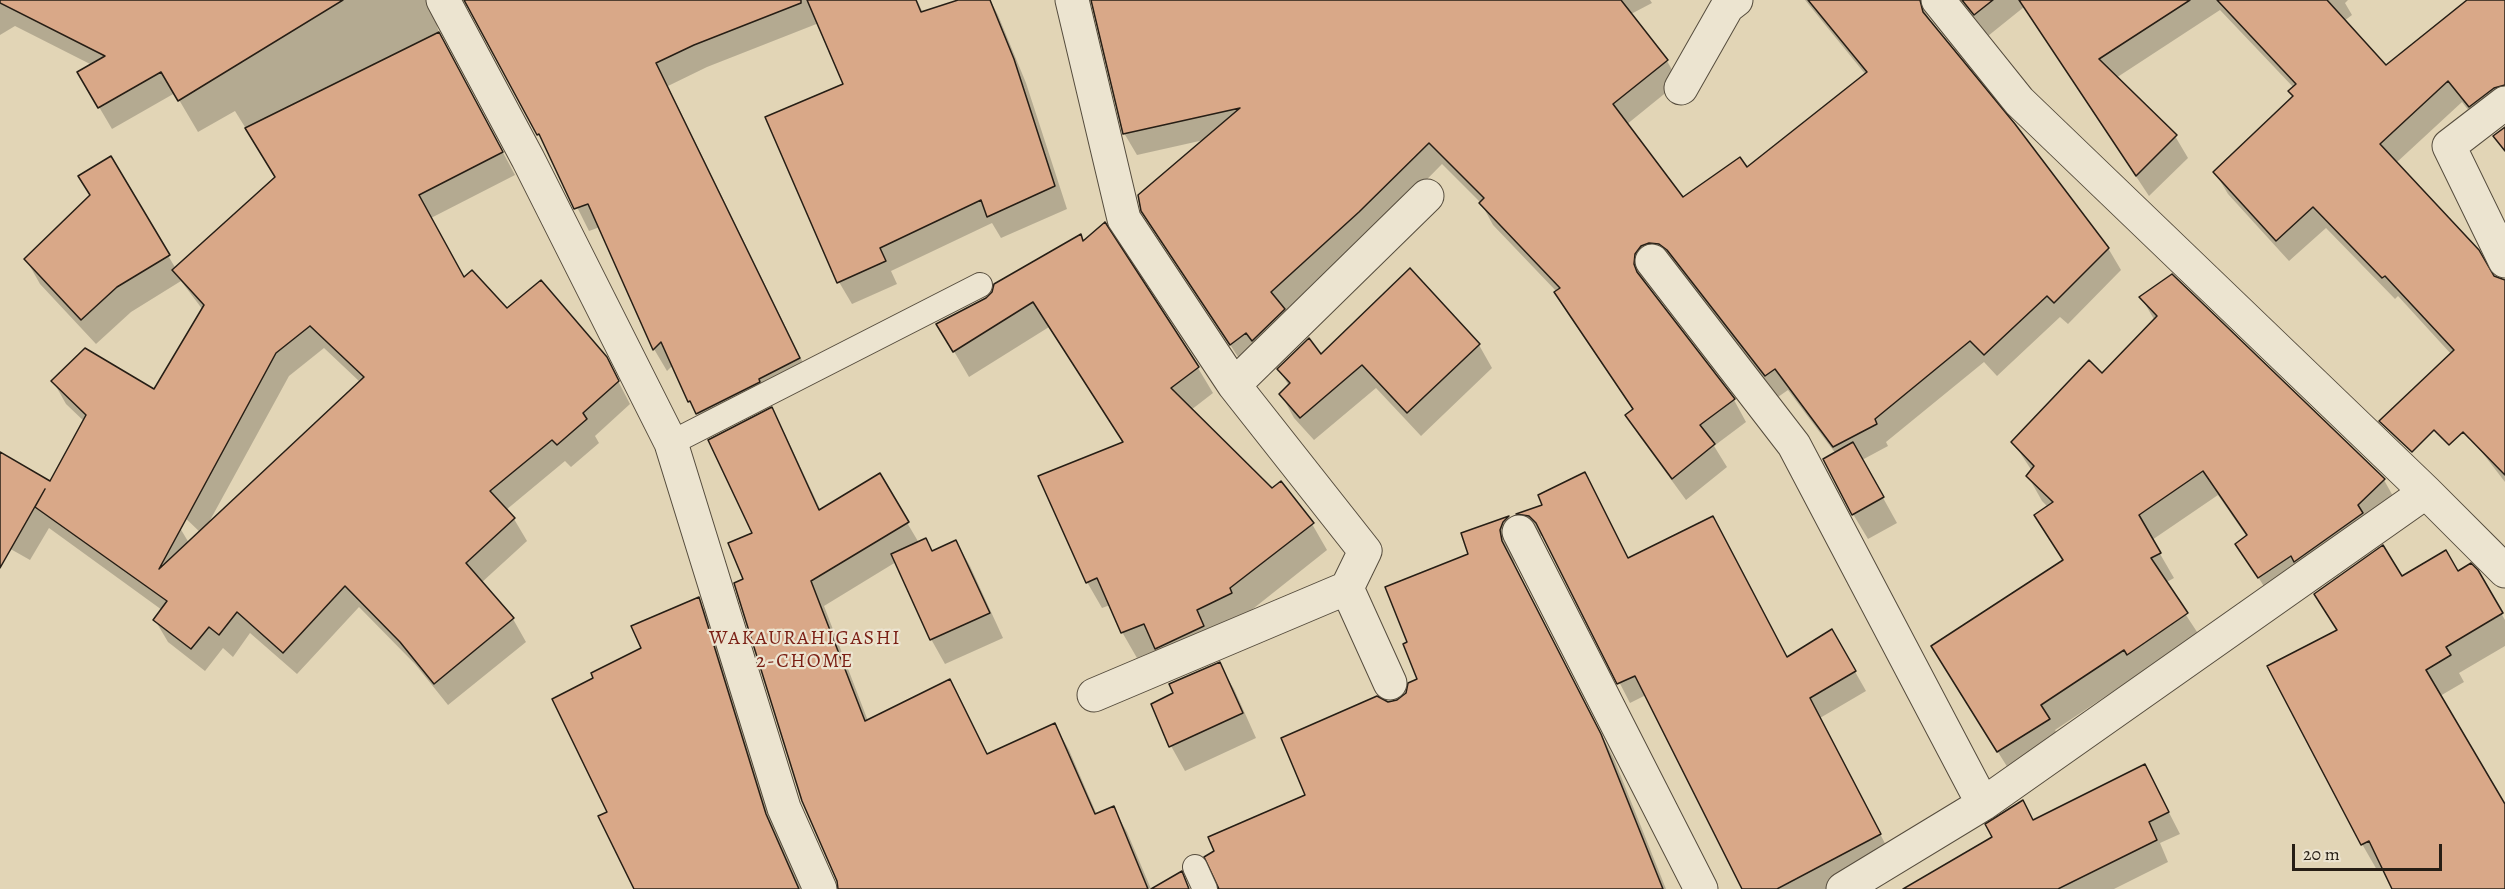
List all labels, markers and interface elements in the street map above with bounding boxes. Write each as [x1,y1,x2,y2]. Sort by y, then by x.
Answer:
district label: WAKAURAHIGASHI 2-CHOME [709,627,901,674]
scale bar [2295,832,2445,870]
text: 20 m [2303,842,2340,866]

